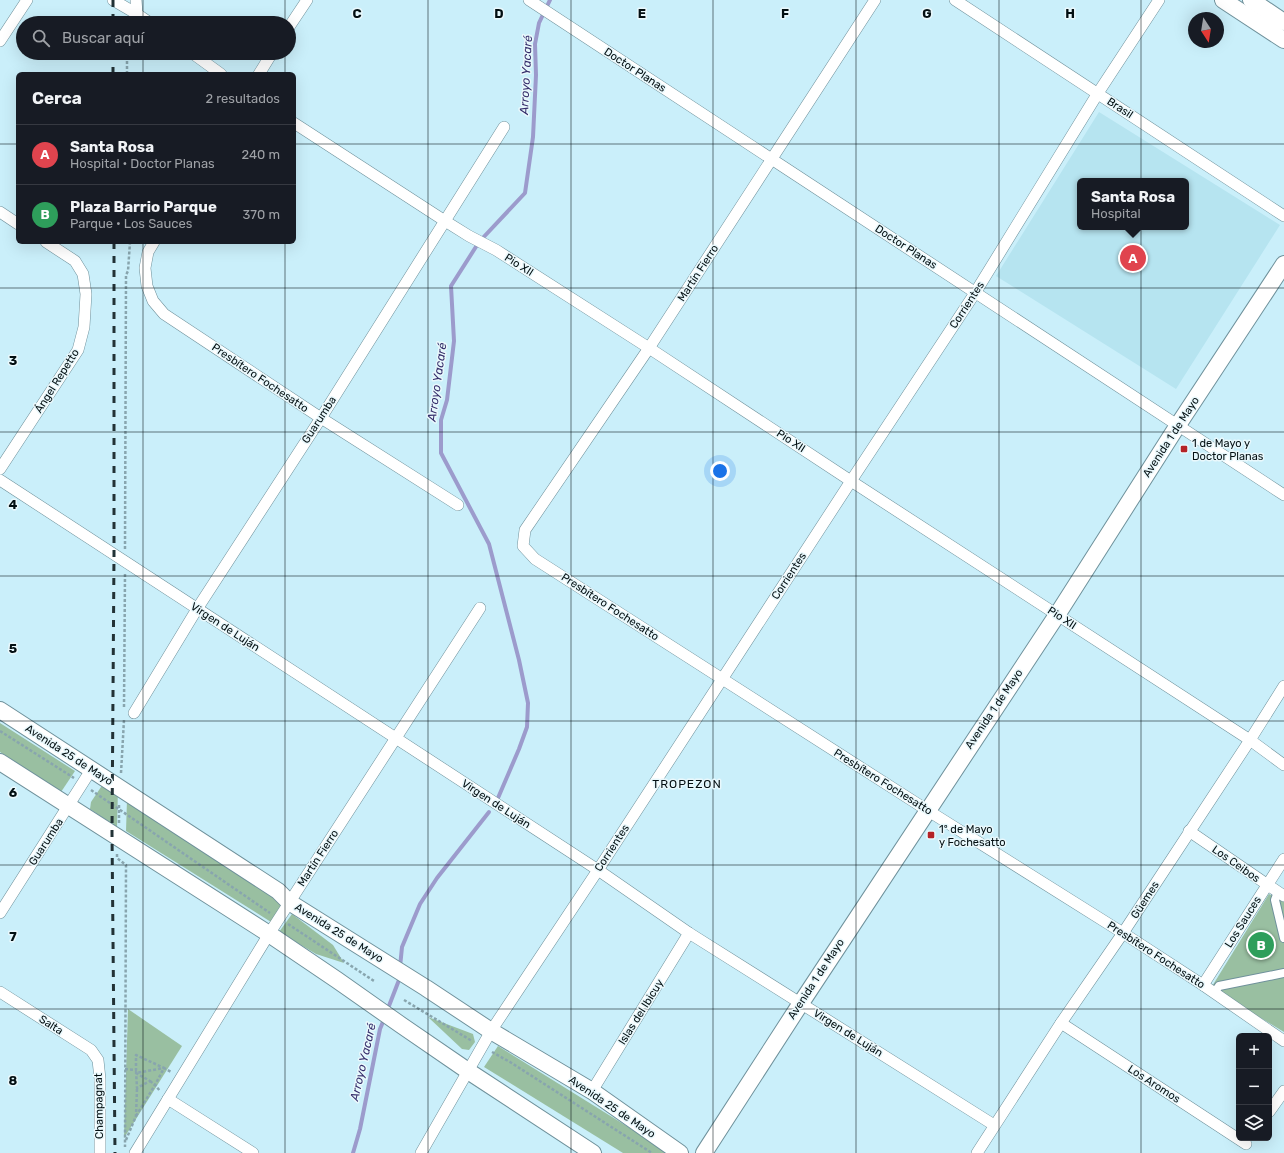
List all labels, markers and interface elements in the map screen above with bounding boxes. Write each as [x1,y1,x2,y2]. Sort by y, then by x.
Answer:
text: C [352,6,362,21]
text: D [494,6,504,21]
text: E [638,6,646,21]
text: F [781,6,789,21]
text: G [922,6,932,21]
text: H [1065,6,1075,21]
north arrow [1188,12,1224,48]
search box [16,16,296,60]
icon: search [30,27,52,49]
text: Buscar aquí [62,29,144,47]
water label: Arroyo Yacaré [517,35,535,116]
street label: Doctor Planas [602,45,669,95]
text: Cerca [32,88,82,108]
text: 2 resultados [205,91,280,106]
street label: Brasil [1105,95,1135,121]
text: Santa Rosa [70,138,154,156]
text: A [40,147,50,162]
text: 240 m [241,147,280,162]
text: Hospital · Doctor Planas [70,156,215,171]
popup [1077,178,1189,230]
text: Santa Rosa [1091,188,1175,206]
text: Plaza Barrio Parque [70,198,217,216]
text: Hospital [1091,206,1141,221]
text: B [40,207,50,222]
text: 370 m [243,207,280,222]
text: Parque · Los Sauces [70,216,192,231]
street label: Doctor Planas [873,222,940,272]
street label: Martín Fierro [675,242,721,304]
pin: A [1120,243,1146,273]
street label: Pio XII [502,251,536,279]
street label: Corrientes [947,279,987,331]
street label: Presbítero Fochesatto [209,341,311,415]
water label: Arroyo Yacaré [424,341,449,423]
street label: Ángel Repetto [32,347,82,415]
text: 3 [9,353,18,368]
street label: Guarumba [299,394,339,446]
street label: Avenida 1 de Mayo [1140,394,1202,480]
street label: Pio XII [774,427,808,455]
place label: 1 de Mayo y Doctor Planas [1192,437,1264,463]
marker: 1 de Mayo y Doctor Planas [1179,444,1189,454]
your location [710,461,730,481]
text: 4 [9,497,18,512]
street label: Corrientes [769,550,809,602]
street label: Presbítero Fochesatto [559,571,661,643]
street label: Virgen de Luján [188,600,262,654]
street label: Pio XII [1045,604,1079,632]
text: 5 [9,641,17,656]
street label: Avenida 1 de Mayo [962,667,1026,751]
street label: Avenida 25 de Mayo [23,722,115,788]
street label: Presbítero Fochesatto [831,746,935,818]
street label: Virgen de Luján [459,777,533,831]
district label: TROPEZON [652,777,722,791]
text: 6 [9,785,18,800]
street label: Guarumba [26,816,66,868]
street label: Corrientes [592,822,632,874]
place label: 1º de Mayo y Fochesatto [939,823,1006,849]
street label: Martín Fierro [295,827,341,889]
marker: 1º de Mayo y Fochesatto [926,830,936,840]
street label: Los Ceibos [1210,843,1263,885]
street label: Güemes [1128,879,1162,921]
street label: Los Sauces [1222,894,1264,950]
street label: Avenida 25 de Mayo [292,901,386,965]
street label: Presbítero Fochesatto [1105,919,1207,991]
text: 7 [9,929,17,944]
pin: B [1248,930,1274,960]
street label: Avenida 1 de Mayo [785,936,847,1022]
street label: Islas del Ibicuy [616,977,666,1047]
street label: Virgen de Luján [811,1006,885,1060]
street label: Salta [37,1013,65,1037]
water label: Arroyo Yacaré [347,1022,379,1103]
map controls [1236,1033,1272,1141]
button: + [1236,1033,1272,1069]
street label: Los Aromos [1125,1062,1183,1106]
button: − [1236,1069,1272,1105]
street label: Champagnat [92,1072,106,1139]
text: 8 [9,1073,18,1088]
street label: Avenida 25 de Mayo [566,1073,658,1141]
button: layers [1236,1105,1272,1141]

